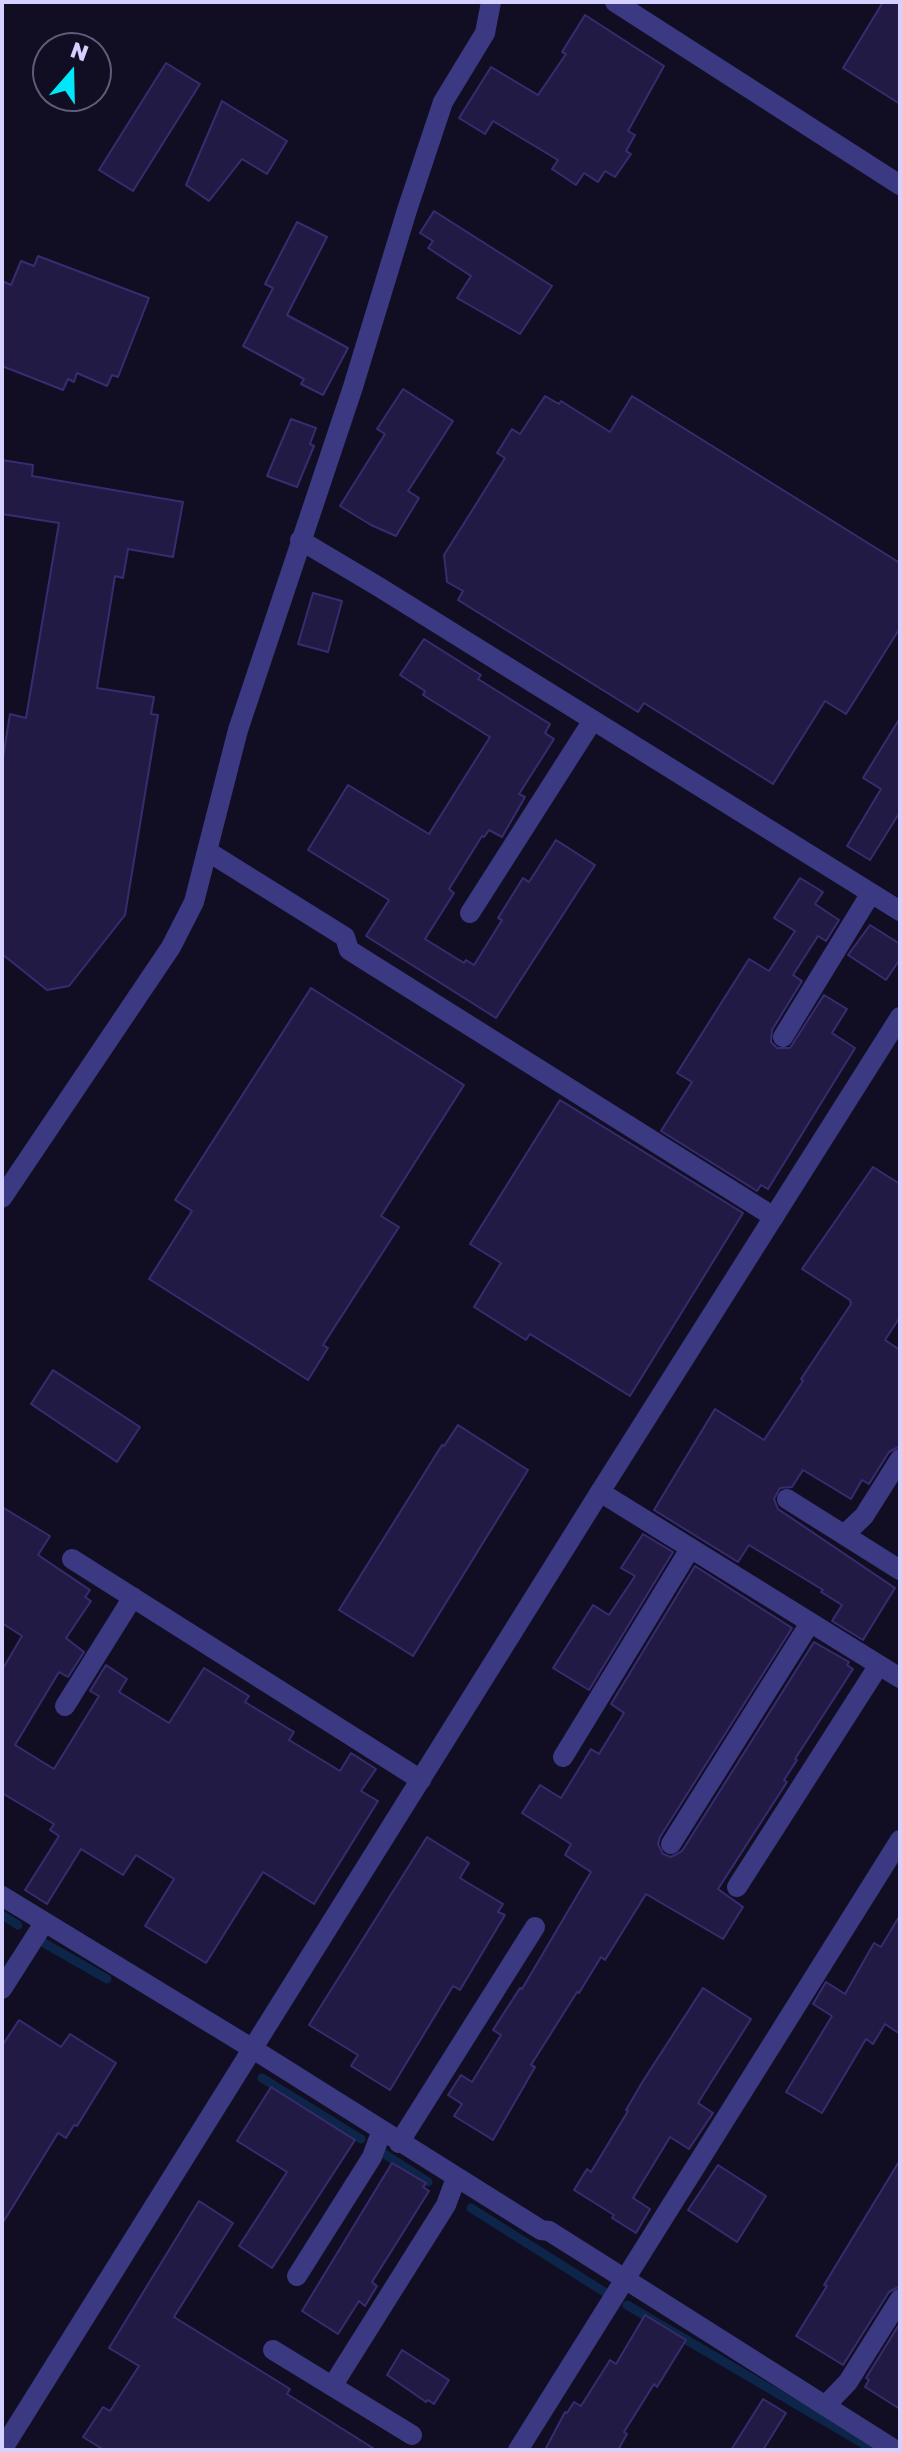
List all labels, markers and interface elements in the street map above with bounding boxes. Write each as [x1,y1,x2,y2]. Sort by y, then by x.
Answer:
north arrow [32,32,112,112]
text: N [67,35,92,66]

